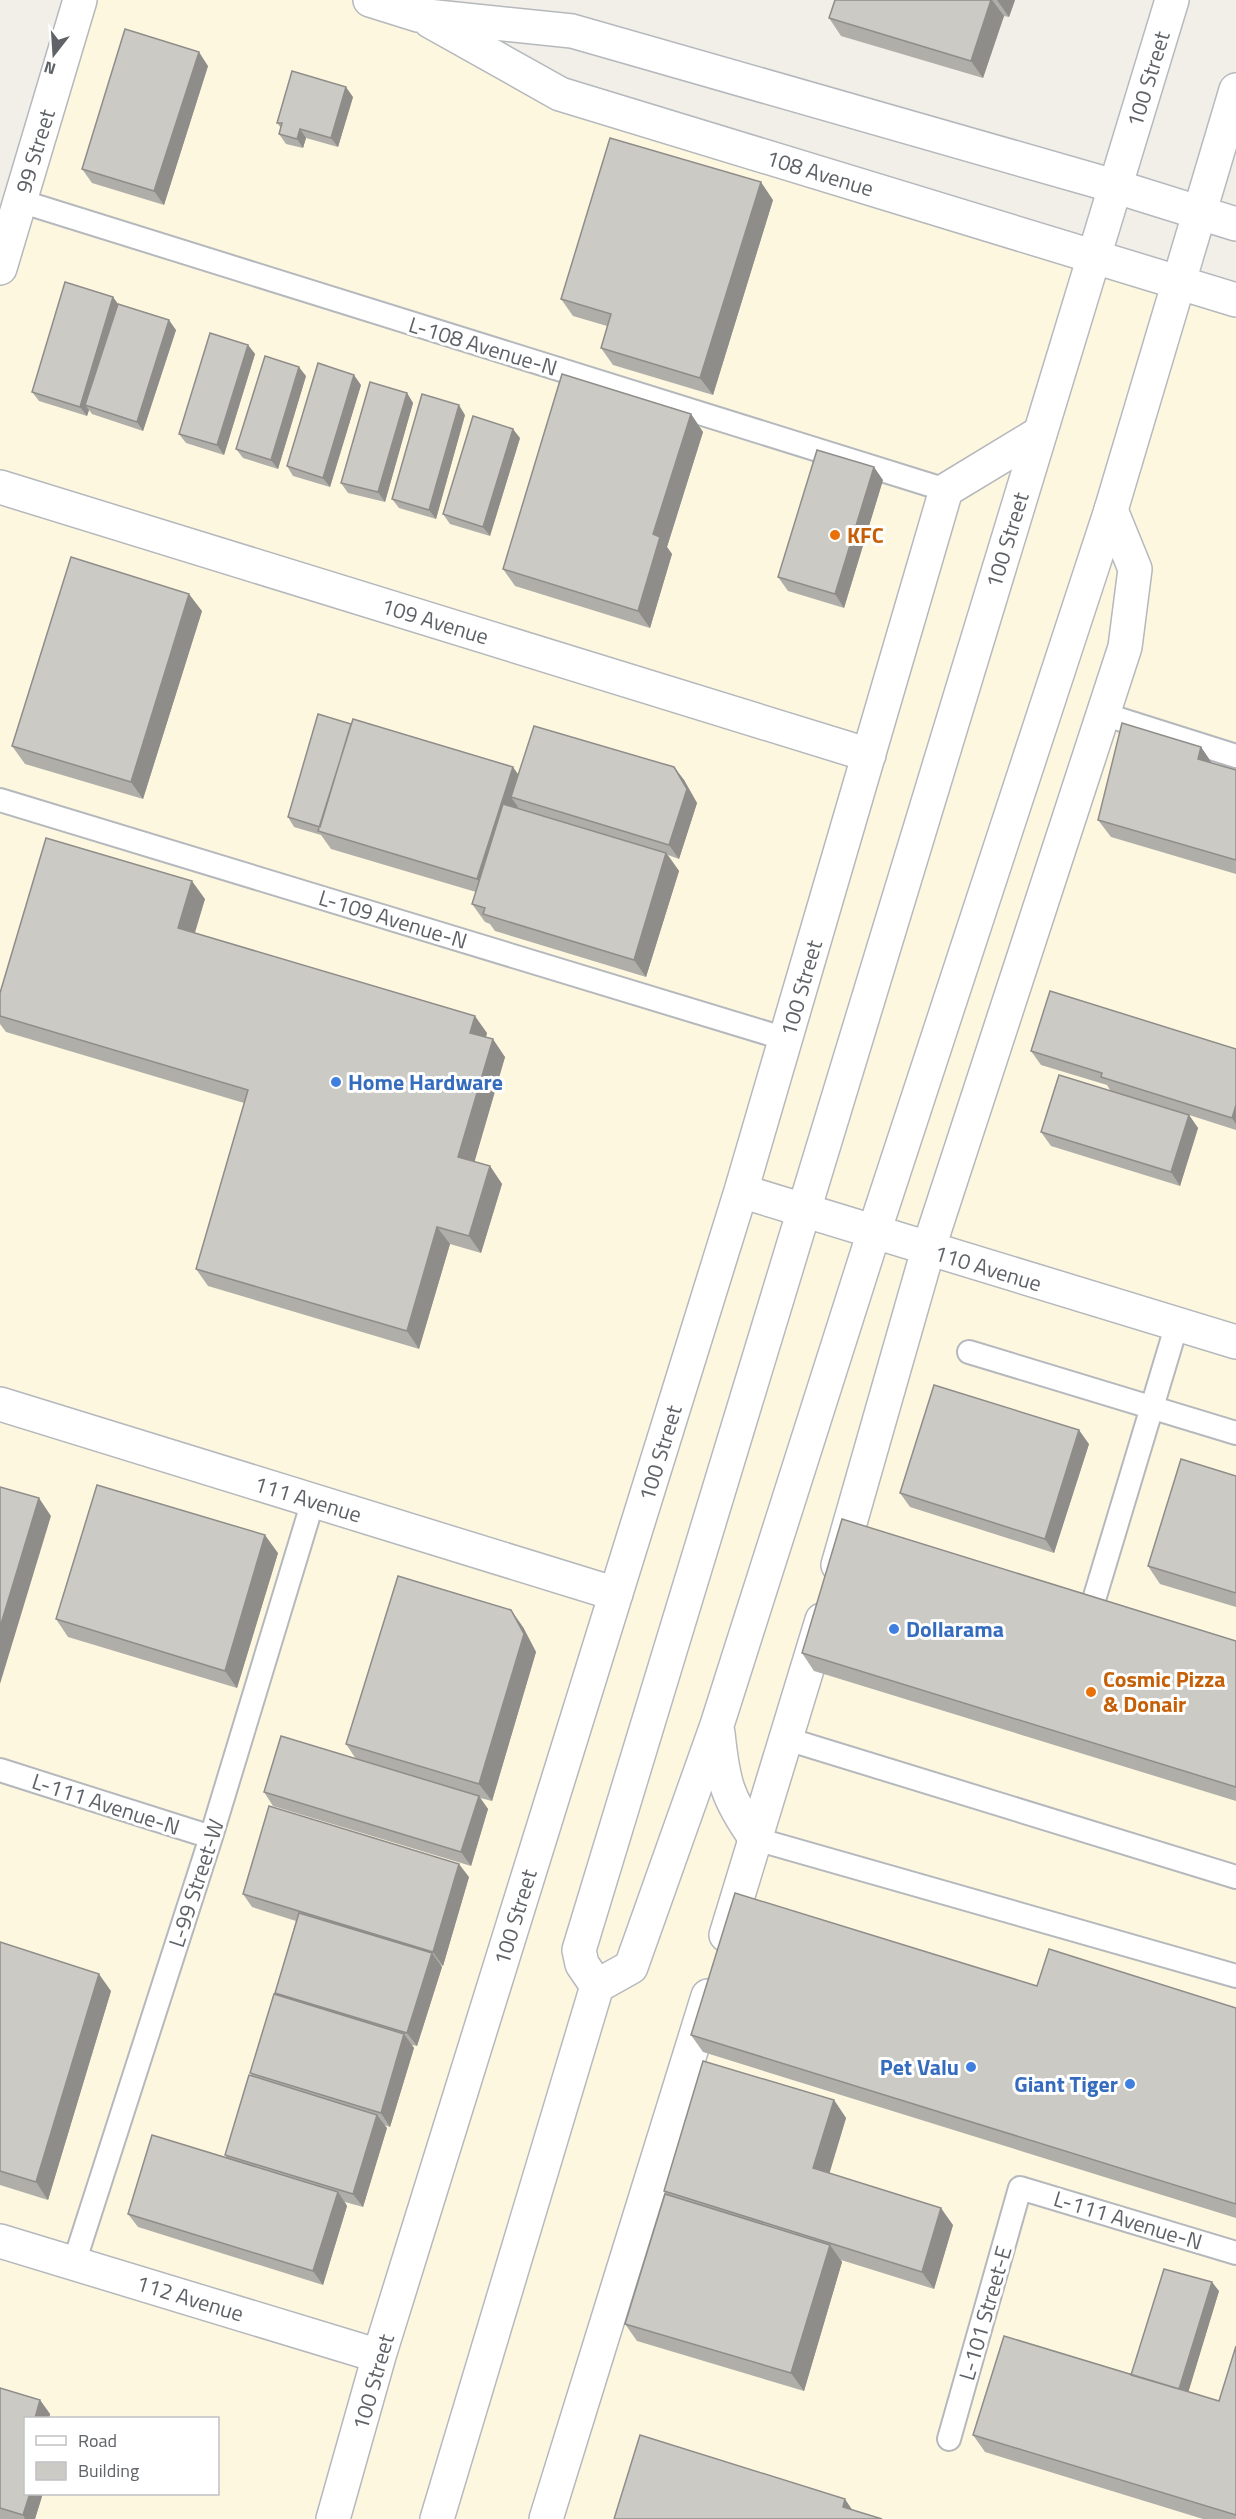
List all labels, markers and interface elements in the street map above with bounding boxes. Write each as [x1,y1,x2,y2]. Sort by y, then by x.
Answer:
north arrow [24,24,84,84]
street label: 100 Street [1117,27,1179,131]
text: N [41,55,58,81]
street label: 99 Street [6,105,64,197]
street label: 108 Avenue [762,141,878,205]
street label: L-108 Avenue-N [405,307,561,385]
street label: 100 Street [976,488,1038,592]
place label: KFC [847,518,884,552]
marker: KFC [828,528,842,542]
street label: 109 Avenue [377,589,493,653]
street label: L-109 Avenue-N [315,880,471,958]
street label: 100 Street [771,936,831,1040]
place label: Home Hardware [348,1065,503,1099]
marker: Home Hardware [329,1075,343,1089]
street label: 110 Avenue [930,1236,1046,1300]
street label: 100 Street [629,1401,691,1505]
street label: 111 Avenue [250,1467,366,1531]
place label: Dollarama [906,1612,1004,1646]
marker: Dollarama [887,1622,901,1636]
place label: Cosmic Pizza & Donair [1103,1662,1226,1721]
marker: Cosmic Pizza & Donair [1084,1685,1098,1699]
street label: L-111 Avenue-N [28,1764,184,1844]
street label: L-99 Street-W [159,1815,233,1951]
street label: 100 Street [484,1865,546,1969]
place label: Pet Valu [880,2050,959,2084]
marker: Pet Valu [964,2060,978,2074]
place label: Giant Tiger [1014,2067,1118,2101]
marker: Giant Tiger [1123,2077,1137,2091]
street label: L-111 Avenue-N [1050,2181,1206,2259]
street label: L-101 Street-E [950,2242,1020,2384]
street label: 112 Avenue [132,2266,248,2330]
street label: 100 Street [343,2330,403,2434]
legend [24,2417,219,2495]
text: Road [78,2427,117,2454]
text: Building [78,2457,139,2484]

